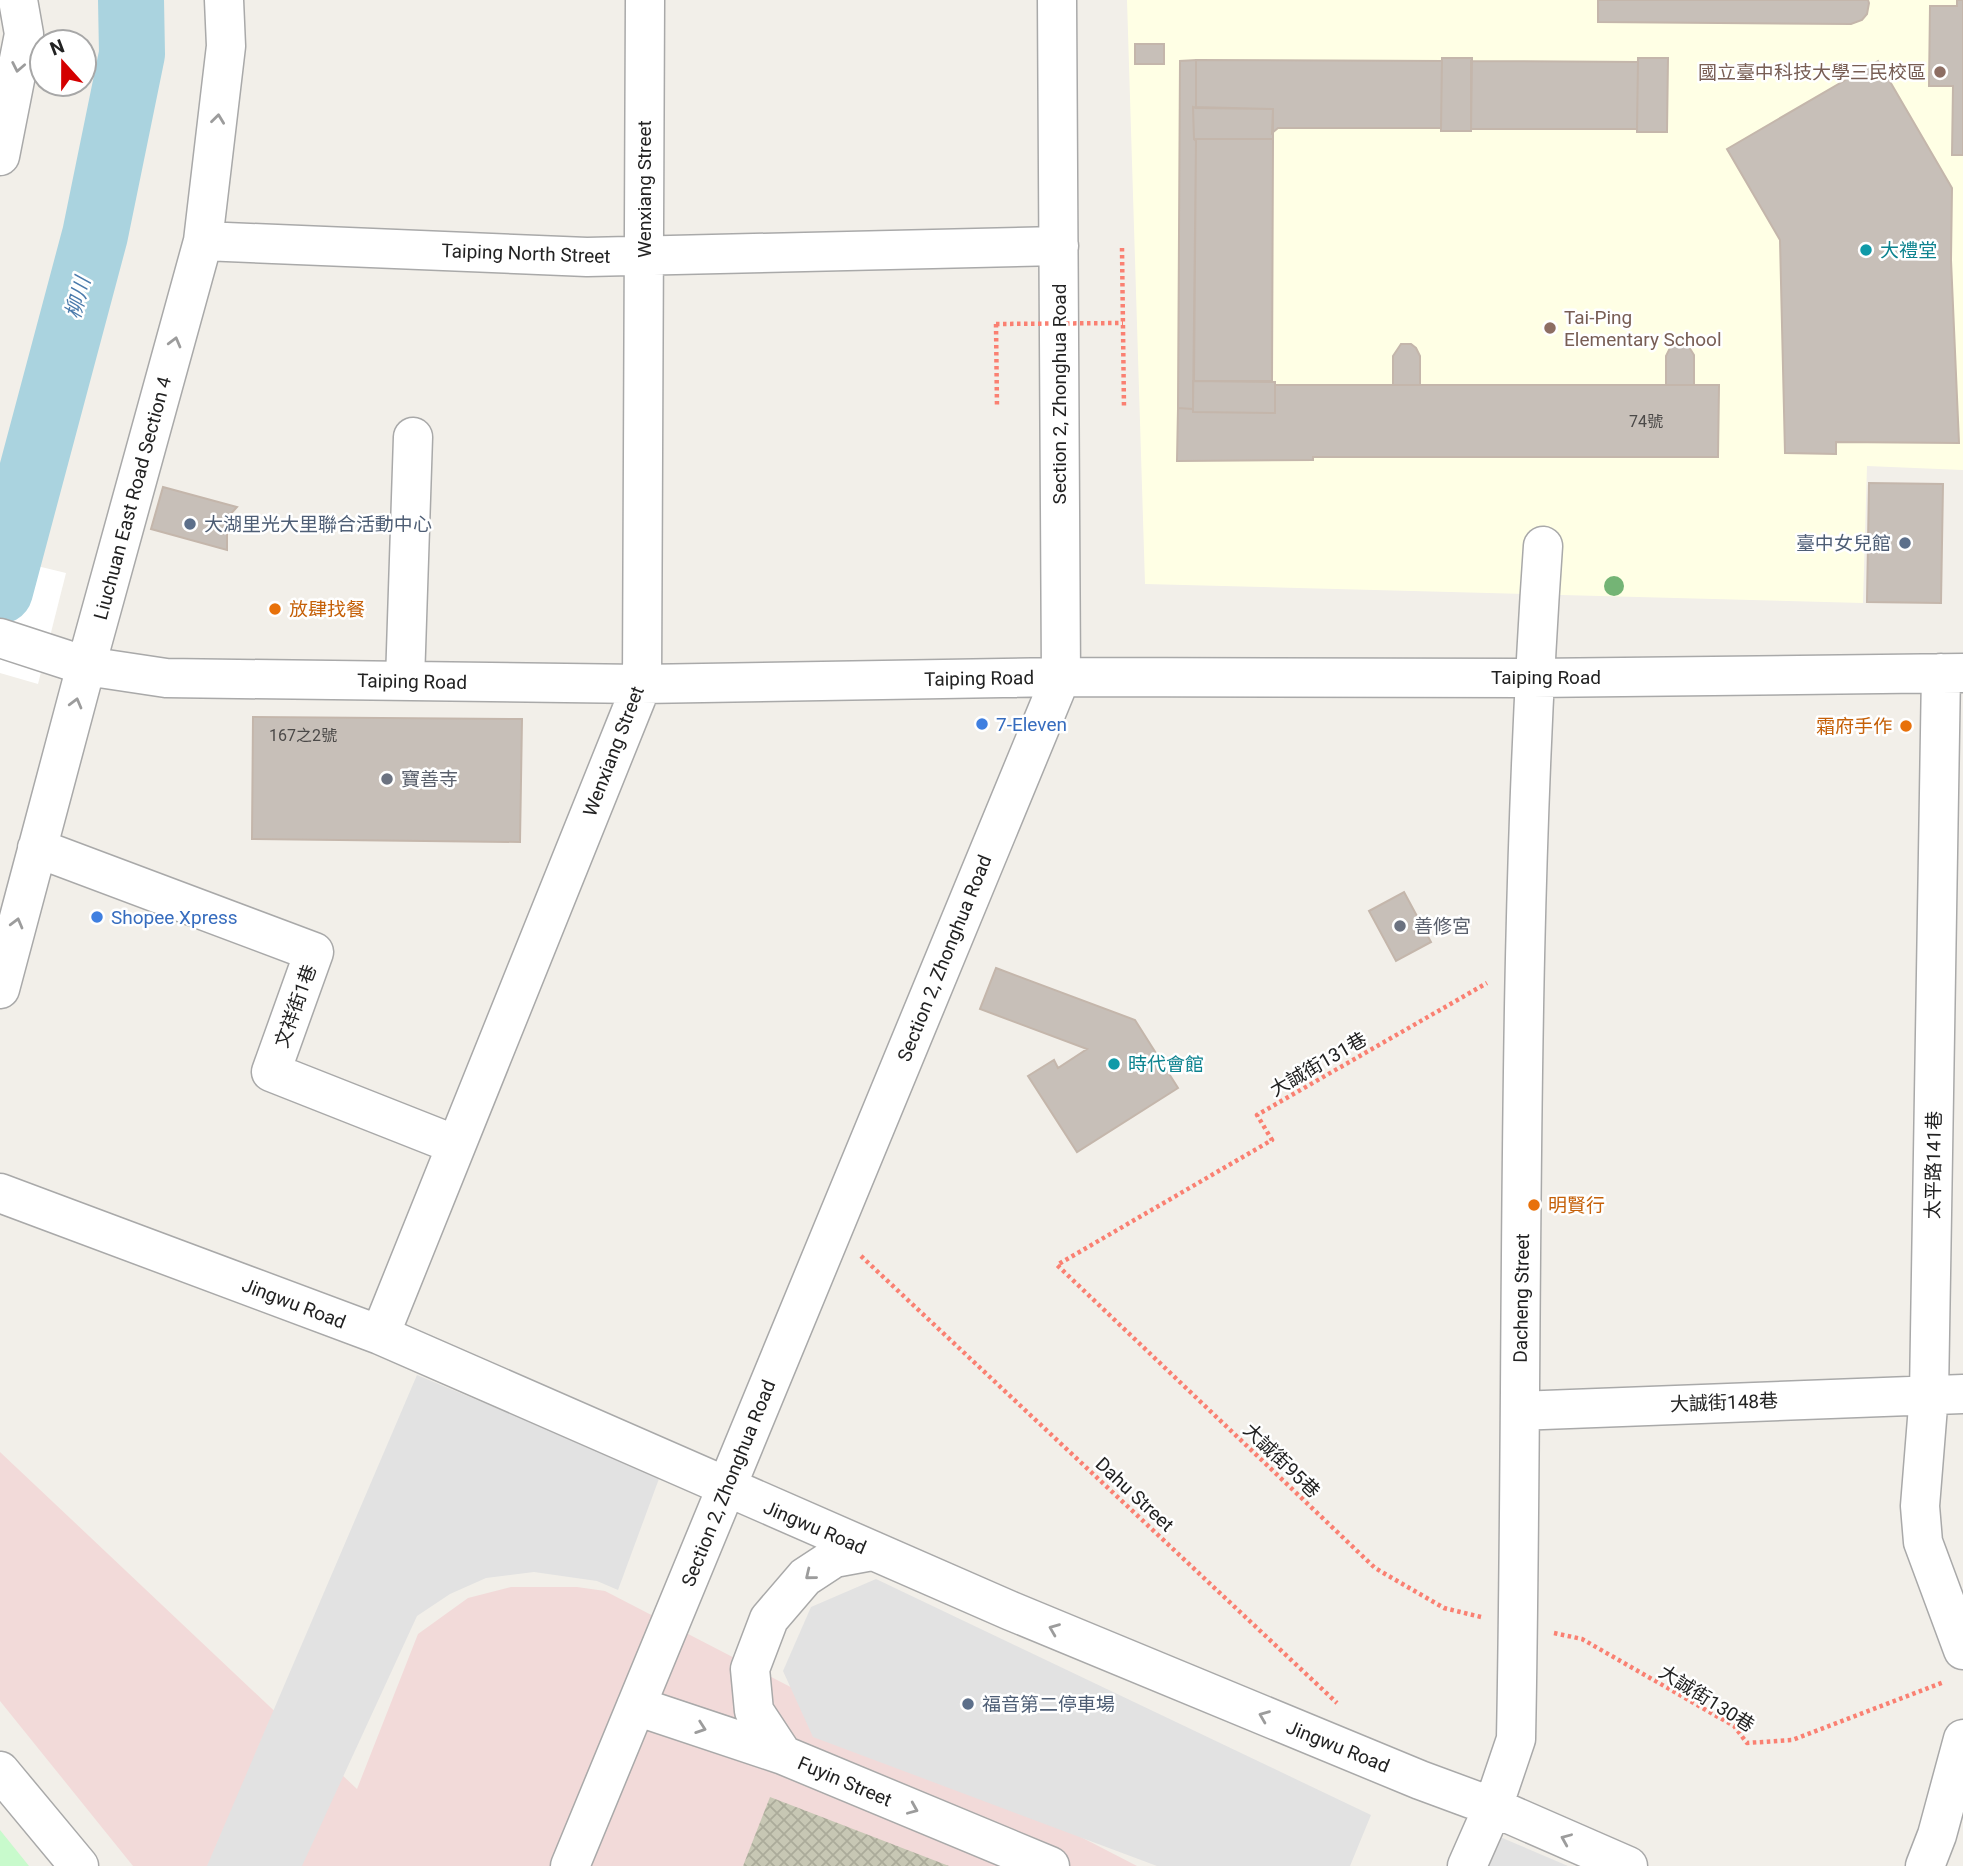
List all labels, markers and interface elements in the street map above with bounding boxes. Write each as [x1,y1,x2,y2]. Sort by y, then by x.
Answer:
north arrow [28,28,98,98]
text: N [47,34,67,61]
one-way arrow [11,61,26,73]
place label: 國立臺中科技大學三民校區 [1698,61,1926,84]
marker: 國立臺中科技大學三民校區 [1932,64,1948,80]
one-way arrow [210,113,225,125]
street label: Wenxiang Street [633,120,656,258]
street label: Taiping North Street [441,239,611,268]
place label: 大禮堂 [1880,239,1937,262]
marker: 大禮堂 [1858,242,1874,258]
water label: 柳川 [61,273,96,321]
street label: Section 2, Zhonghua Road [1048,284,1071,504]
place label: Tai-Ping Elementary School [1564,306,1722,351]
marker: Tai-Ping Elementary School [1542,320,1558,336]
one-way arrow [167,336,181,348]
street label: Liuchuan East Road Section 4 [89,374,176,622]
house number: 74號 [1629,412,1663,431]
place label: 大湖里光大里聯合活動中心 [204,513,432,536]
marker: 大湖里光大里聯合活動中心 [182,516,198,532]
place label: 臺中女兒館 [1796,532,1891,555]
marker: 臺中女兒館 [1897,535,1913,551]
place label: 放肆找餐 [289,598,365,621]
marker: 放肆找餐 [267,601,283,617]
street label: Taiping Road [924,666,1034,691]
street label: Taiping Road [1491,666,1601,689]
street label: Taiping Road [357,669,467,694]
street label: Wenxiang Street [578,683,649,819]
one-way arrow [68,697,82,709]
place label: 7-Eleven [996,713,1067,736]
place label: 霜府手作 [1816,715,1892,738]
marker: 7-Eleven [974,716,990,732]
marker: 霜府手作 [1898,718,1914,734]
house number: 167之2號 [269,726,337,745]
place label: 寶善寺 [401,768,458,791]
marker: 寶善寺 [379,771,395,787]
street label: Section 2, Zhonghua Road [892,852,996,1065]
place label: Shopee Xpress [111,906,238,929]
marker: Shopee Xpress [89,909,105,925]
place label: 善修宮 [1414,915,1471,938]
one-way arrow [9,917,24,929]
marker: 善修宮 [1392,918,1408,934]
street label: 文祥街1巷 [270,962,321,1051]
street label: 大誠街131巷 [1266,1027,1371,1101]
place label: 時代會館 [1128,1053,1204,1076]
marker: 時代會館 [1106,1056,1122,1072]
street label: 太平路141巷 [1921,1111,1946,1219]
place label: 明賢行 [1548,1194,1605,1217]
marker: 明賢行 [1526,1197,1542,1213]
street label: Dacheng Street [1509,1233,1534,1363]
street label: Jingwu Road [239,1273,349,1334]
street label: Section 2, Zhonghua Road [676,1377,780,1590]
street label: 大誠街148巷 [1670,1389,1778,1416]
street label: 大誠街95巷 [1239,1418,1325,1502]
street label: Dahu Street [1091,1452,1179,1536]
street label: Jingwu Road [760,1496,870,1559]
one-way arrow [806,1566,818,1579]
one-way arrow [1049,1623,1061,1637]
street label: 大誠街130巷 [1655,1660,1759,1737]
place label: 福音第二停車場 [982,1693,1115,1716]
marker: 福音第二停車場 [960,1696,976,1712]
one-way arrow [1259,1710,1271,1724]
street label: Jingwu Road [1283,1715,1393,1778]
one-way arrow [694,1719,706,1734]
street label: Fuyin Street [794,1751,895,1812]
one-way arrow [906,1801,918,1815]
one-way arrow [1560,1833,1573,1847]

